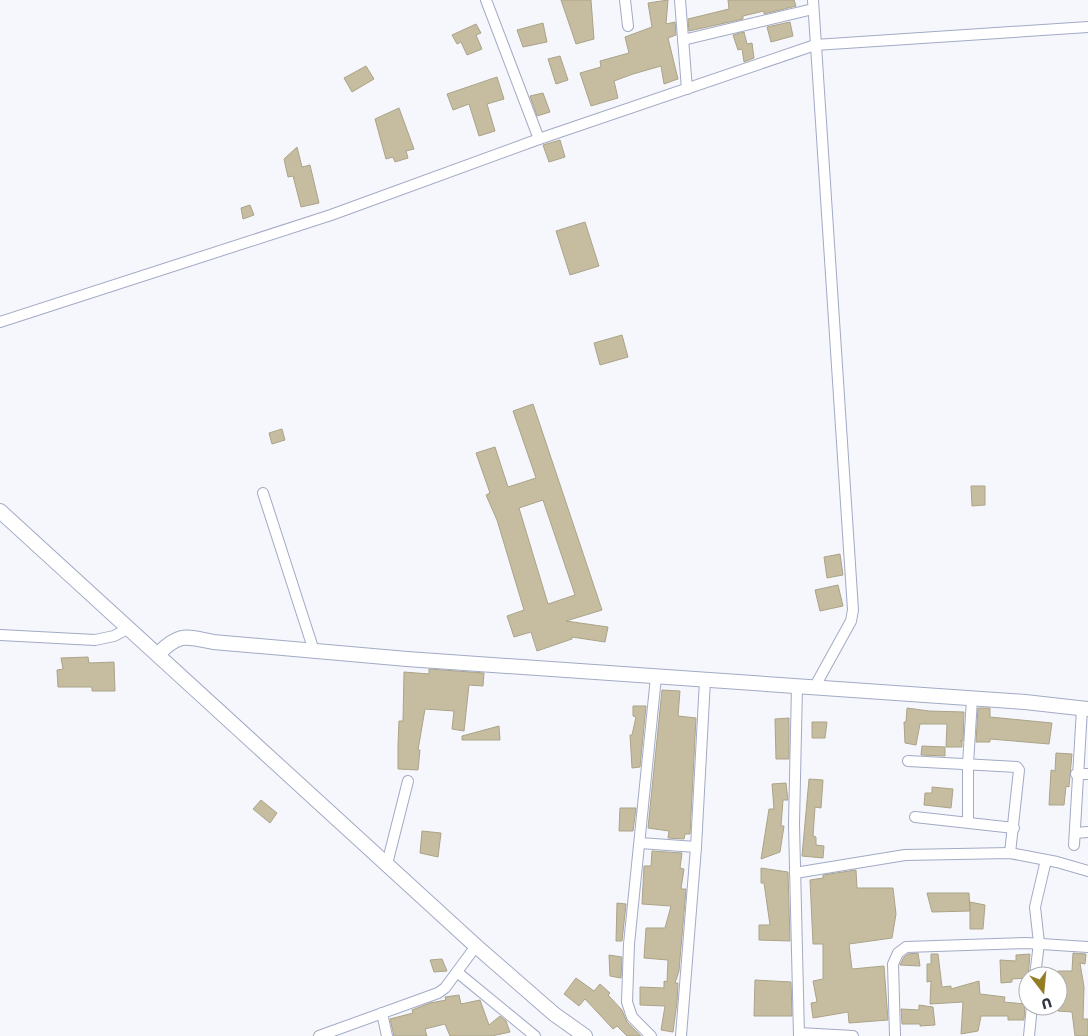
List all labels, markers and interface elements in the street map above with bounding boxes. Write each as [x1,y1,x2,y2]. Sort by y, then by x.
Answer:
north arrow [1018,966,1068,1016]
text: U [1039,993,1054,1015]

